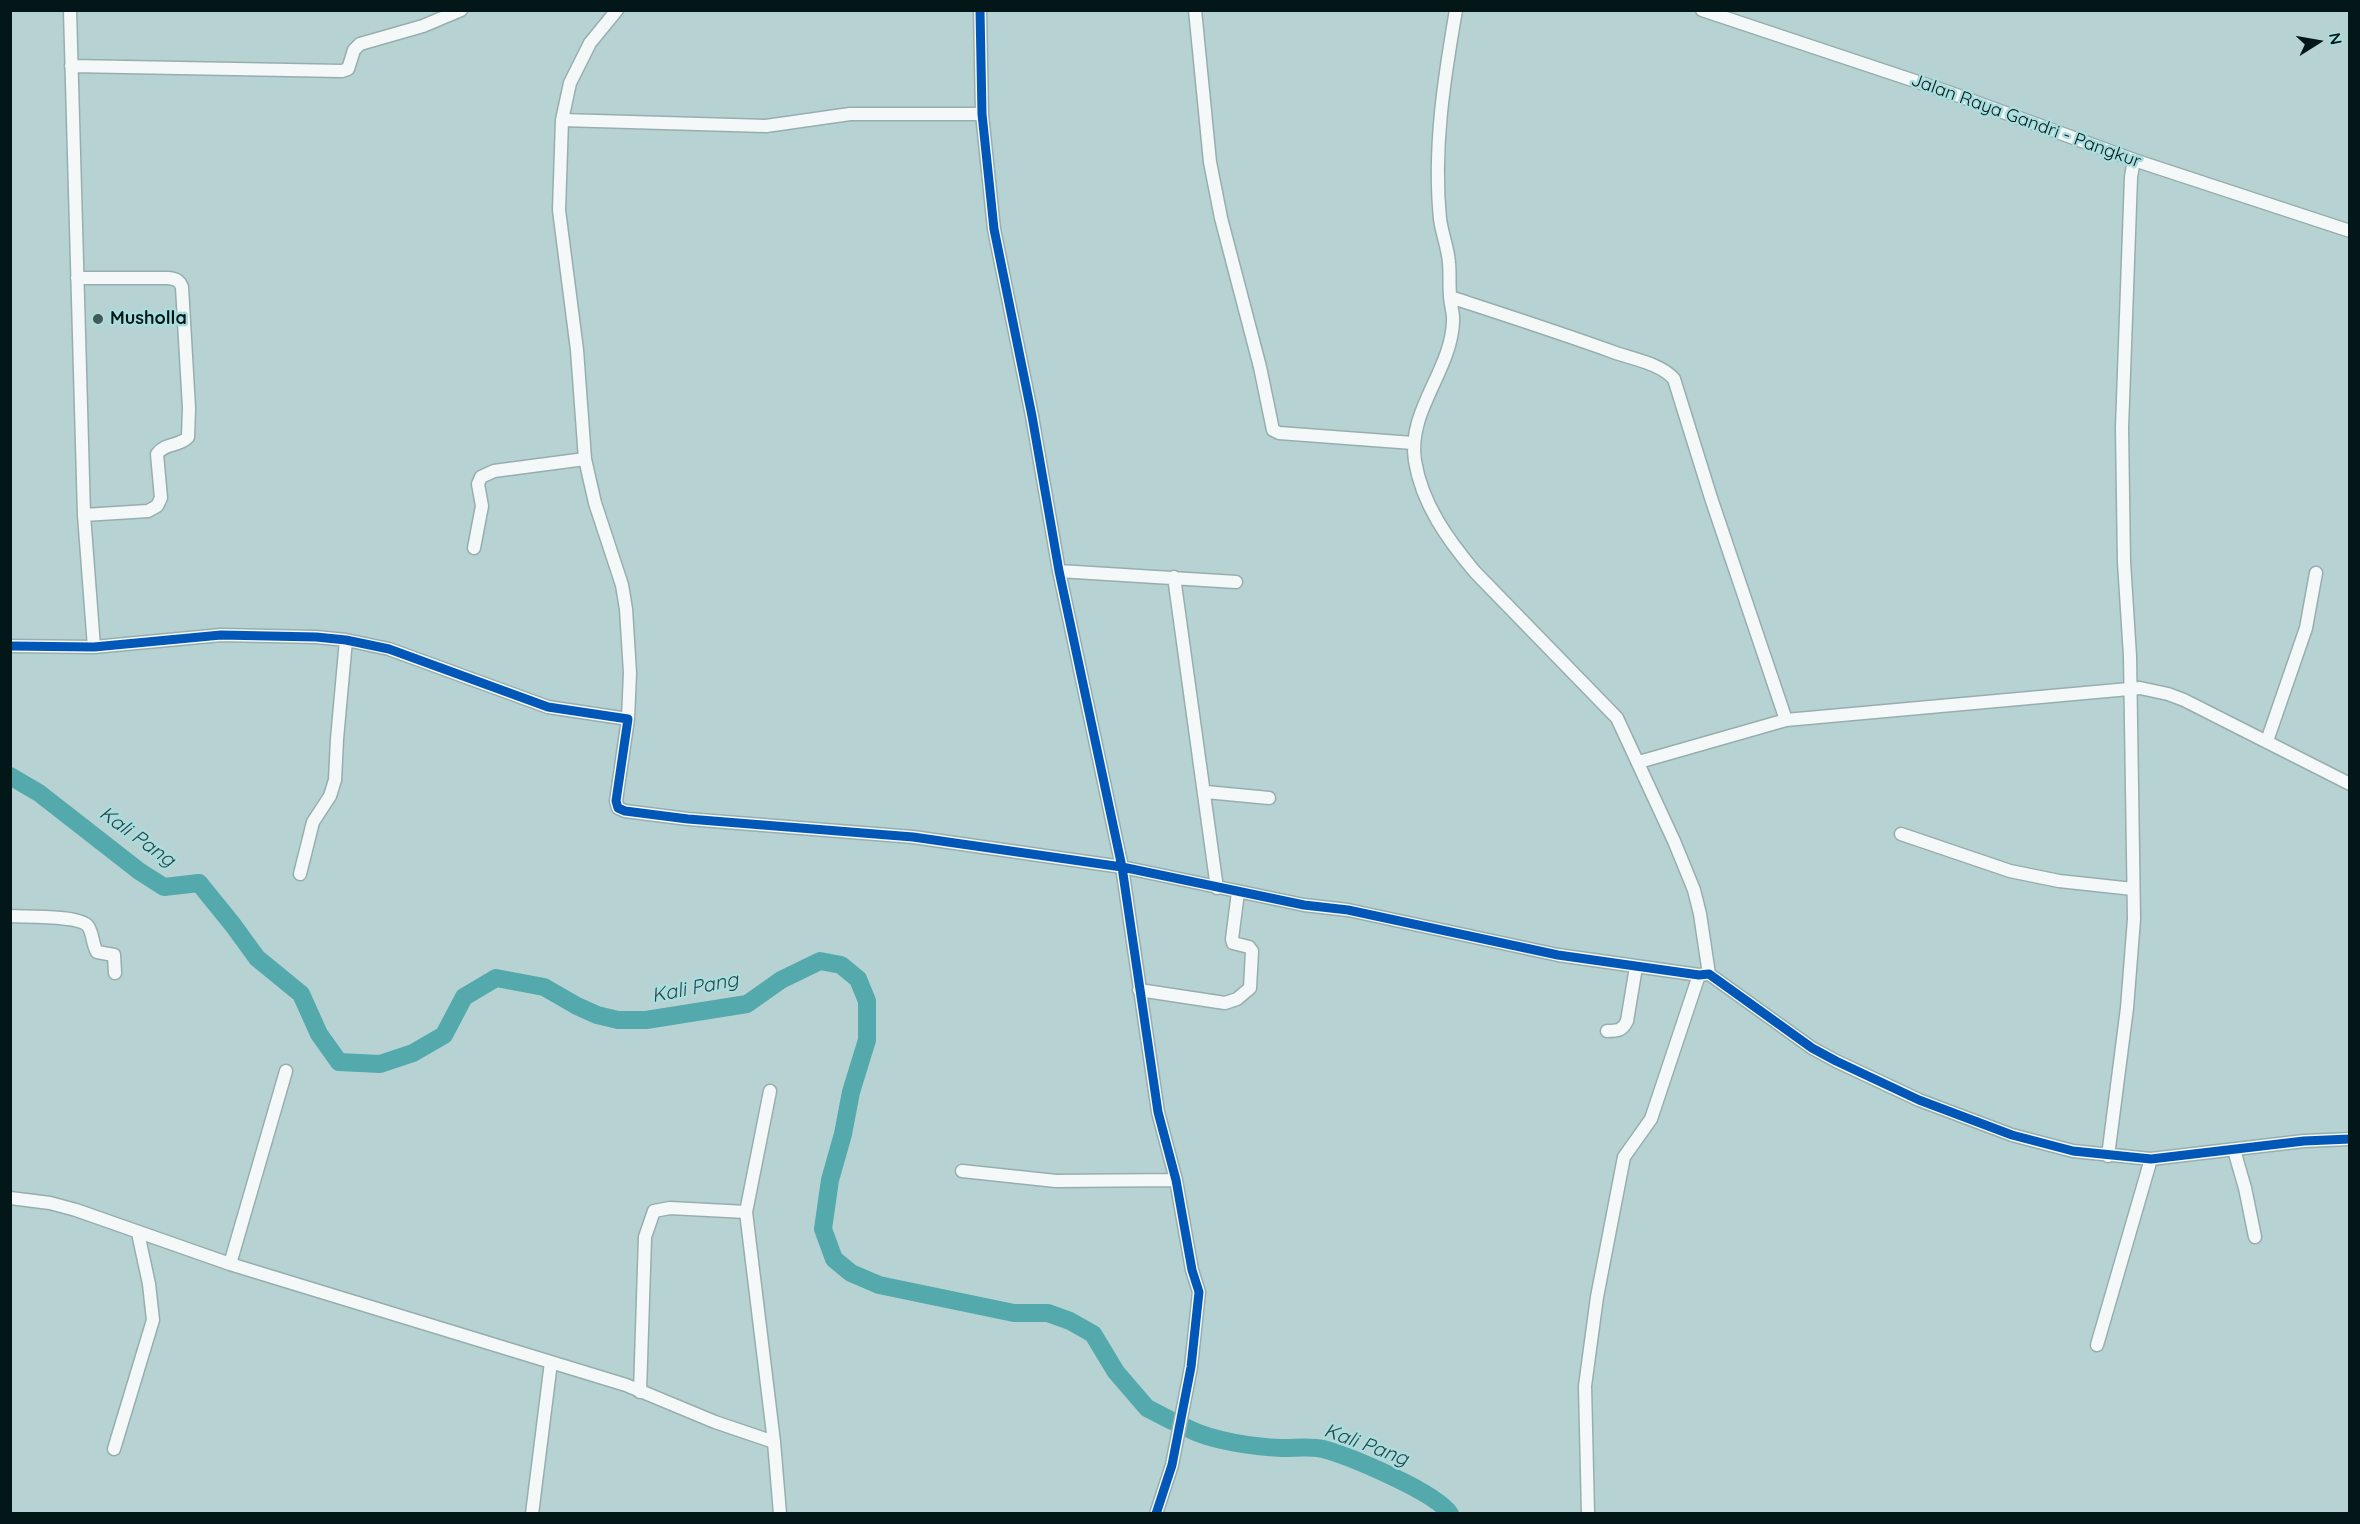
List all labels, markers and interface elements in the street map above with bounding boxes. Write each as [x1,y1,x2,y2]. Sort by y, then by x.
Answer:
north arrow [2288,12,2348,72]
text: N [2325,31,2347,46]
street label: Jalan Raya Gandri - Pangkur [1908,69,2144,173]
place label: Musholla [110,308,187,330]
marker: Musholla [91,312,105,326]
water label: Kali Pang [94,801,180,873]
water label: Kali Pang [650,968,740,1008]
water label: Kali Pang [1321,1419,1411,1471]

